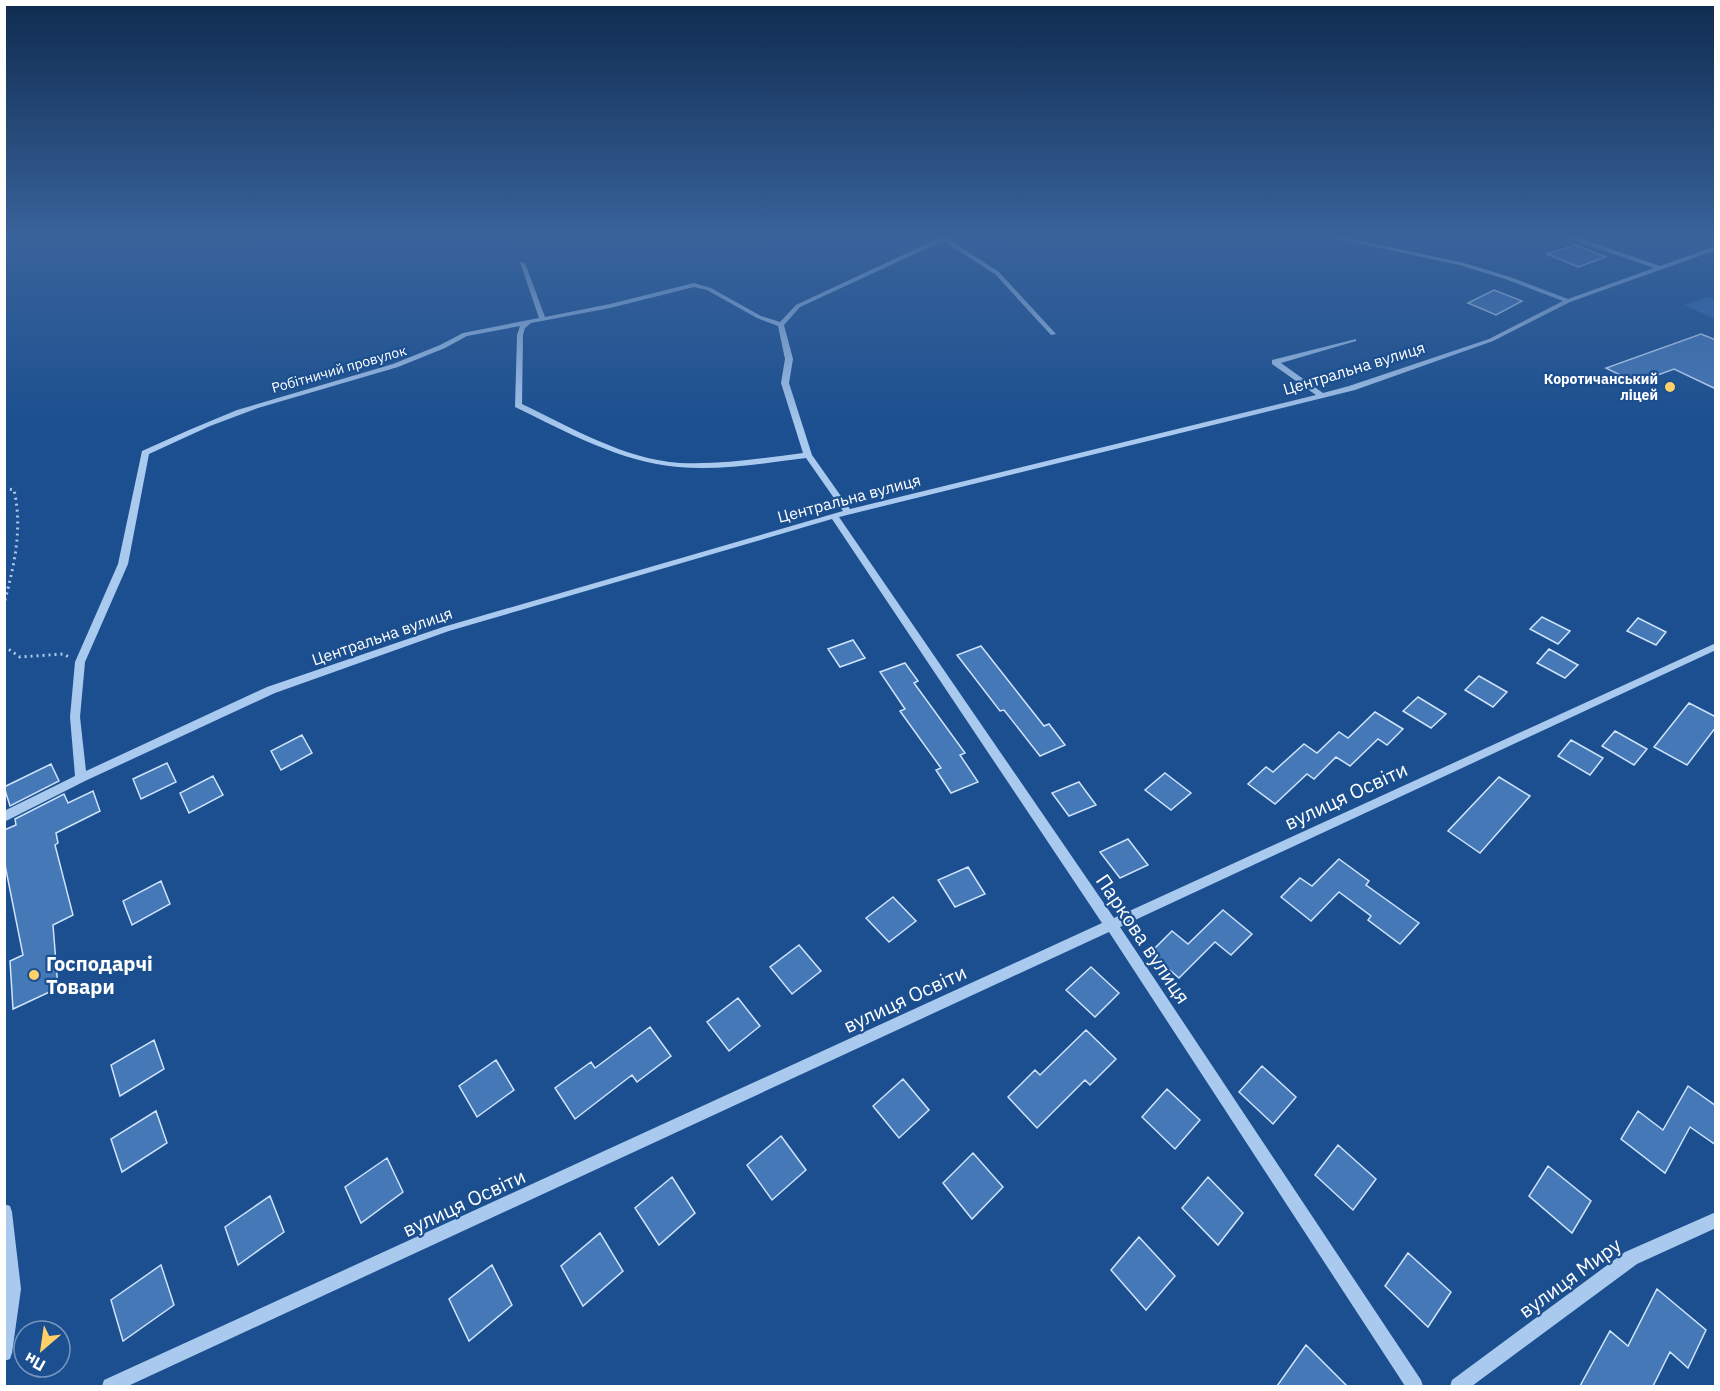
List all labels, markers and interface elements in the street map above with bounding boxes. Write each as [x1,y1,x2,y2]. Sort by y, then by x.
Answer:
street label: Центральна вулиця [1281,337,1427,399]
street label: Робітничий провулок [269,341,409,397]
place label: Коротичанський ліцей [1544,370,1658,404]
marker: Коротичанський ліцей [1663,380,1677,394]
street label: Центральна вулиця [775,469,923,527]
street label: Центральна вулиця [309,603,455,669]
street label: вулиця Освіти [1280,755,1412,836]
street label: Паркова вулиця [1090,869,1197,1009]
place label: Господарчі Товари [46,950,153,1000]
street label: вулиця Освіти [839,958,971,1039]
marker: Господарчі Товари [27,968,41,982]
street label: вулиця Освіти [398,1162,530,1243]
street label: вулиця Миру [1513,1231,1626,1324]
north arrow [12,1319,72,1379]
text: Пн [21,1348,49,1376]

